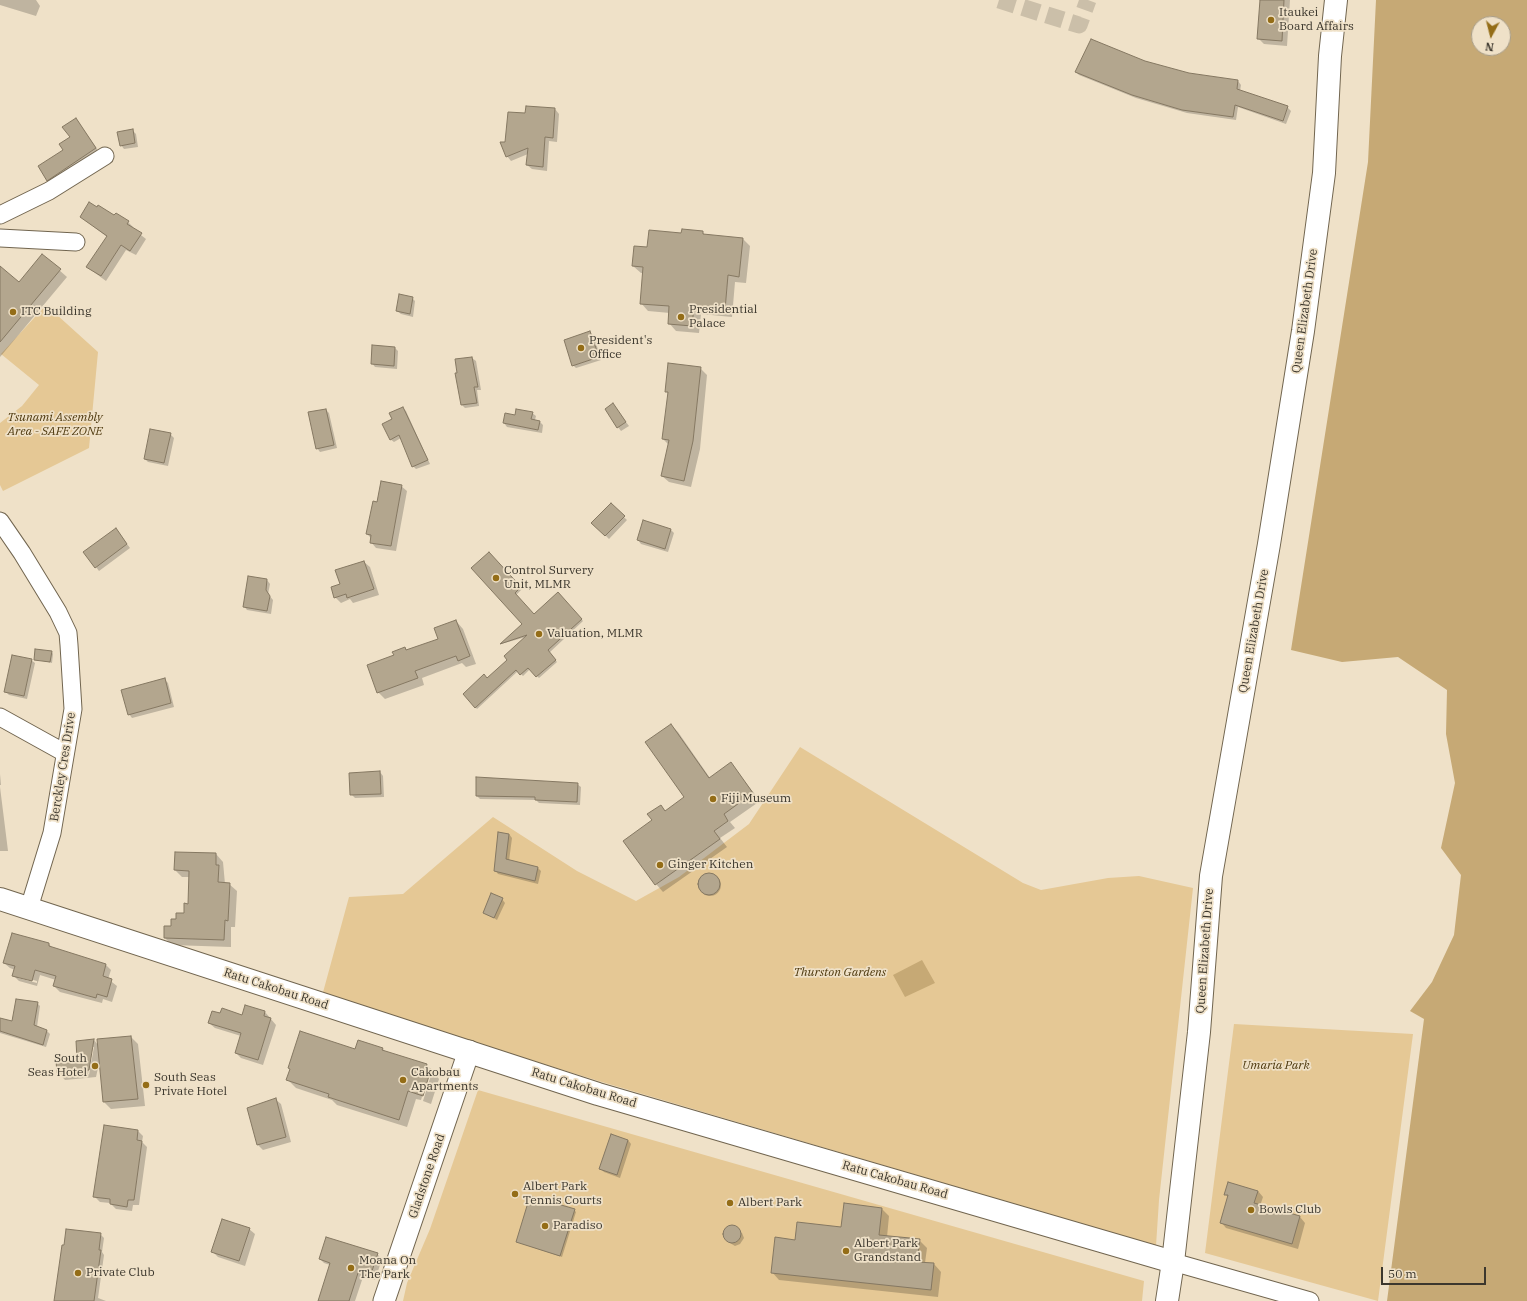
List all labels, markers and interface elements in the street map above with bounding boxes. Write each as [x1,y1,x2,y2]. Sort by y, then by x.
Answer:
place label: Itaukei Board Affairs [1279,6,1354,34]
marker: Itaukei Board Affairs [1266,15,1276,25]
north arrow [1471,16,1511,56]
text: N [1484,39,1495,54]
street label: Queen Elizabeth Drive [1289,248,1321,374]
place label: Presidential Palace [689,303,757,331]
place label: ITC Building [21,305,91,319]
marker: ITC Building [8,307,18,317]
marker: Presidential Palace [676,312,686,322]
place label: President's Office [589,334,652,362]
marker: President's Office [576,343,586,353]
park label: Tsunami Assembly Area - SAFE ZONE [7,411,103,439]
place label: Control Survery Unit, MLMR [504,564,594,592]
street label: Queen Elizabeth Drive [1236,568,1272,694]
marker: Control Survery Unit, MLMR [491,573,501,583]
place label: Valuation, MLMR [547,627,643,641]
marker: Valuation, MLMR [534,629,544,639]
street label: Berckley Cres Drive [47,711,79,823]
place label: Fiji Museum [721,792,791,806]
marker: Fiji Museum [708,794,718,804]
place label: Ginger Kitchen [668,858,753,872]
marker: Ginger Kitchen [655,860,665,870]
street label: Queen Elizabeth Drive [1193,888,1217,1014]
street label: Ratu Cakobau Road [222,965,330,1013]
park label: Thurston Gardens [794,966,886,980]
place label: South Seas Hotel [28,1052,87,1080]
park label: Umaria Park [1242,1059,1310,1073]
marker: South Seas Hotel [90,1061,100,1071]
street label: Ratu Cakobau Road [530,1065,638,1111]
place label: Cakobau Apartments [411,1066,478,1094]
place label: South Seas Private Hotel [154,1071,227,1099]
marker: Cakobau Apartments [398,1075,408,1085]
marker: South Seas Private Hotel [141,1080,151,1090]
street label: Gladstone Road [406,1132,448,1220]
street label: Ratu Cakobau Road [840,1158,950,1202]
place label: Albert Park Tennis Courts [523,1180,602,1208]
marker: Albert Park Tennis Courts [510,1189,520,1199]
place label: Albert Park [738,1196,802,1210]
marker: Albert Park [725,1198,735,1208]
place label: Bowls Club [1259,1203,1321,1217]
marker: Bowls Club [1246,1205,1256,1215]
place label: Paradiso [553,1219,602,1233]
marker: Paradiso [540,1221,550,1231]
place label: Albert Park Grandstand [854,1237,921,1265]
marker: Albert Park Grandstand [841,1246,851,1256]
place label: Moana On The Park [359,1254,416,1282]
scale bar [1383,1259,1488,1285]
marker: Moana On The Park [346,1263,356,1273]
place label: Private Club [86,1266,155,1280]
text: 50 m [1388,1266,1417,1281]
marker: Private Club [73,1268,83,1278]

